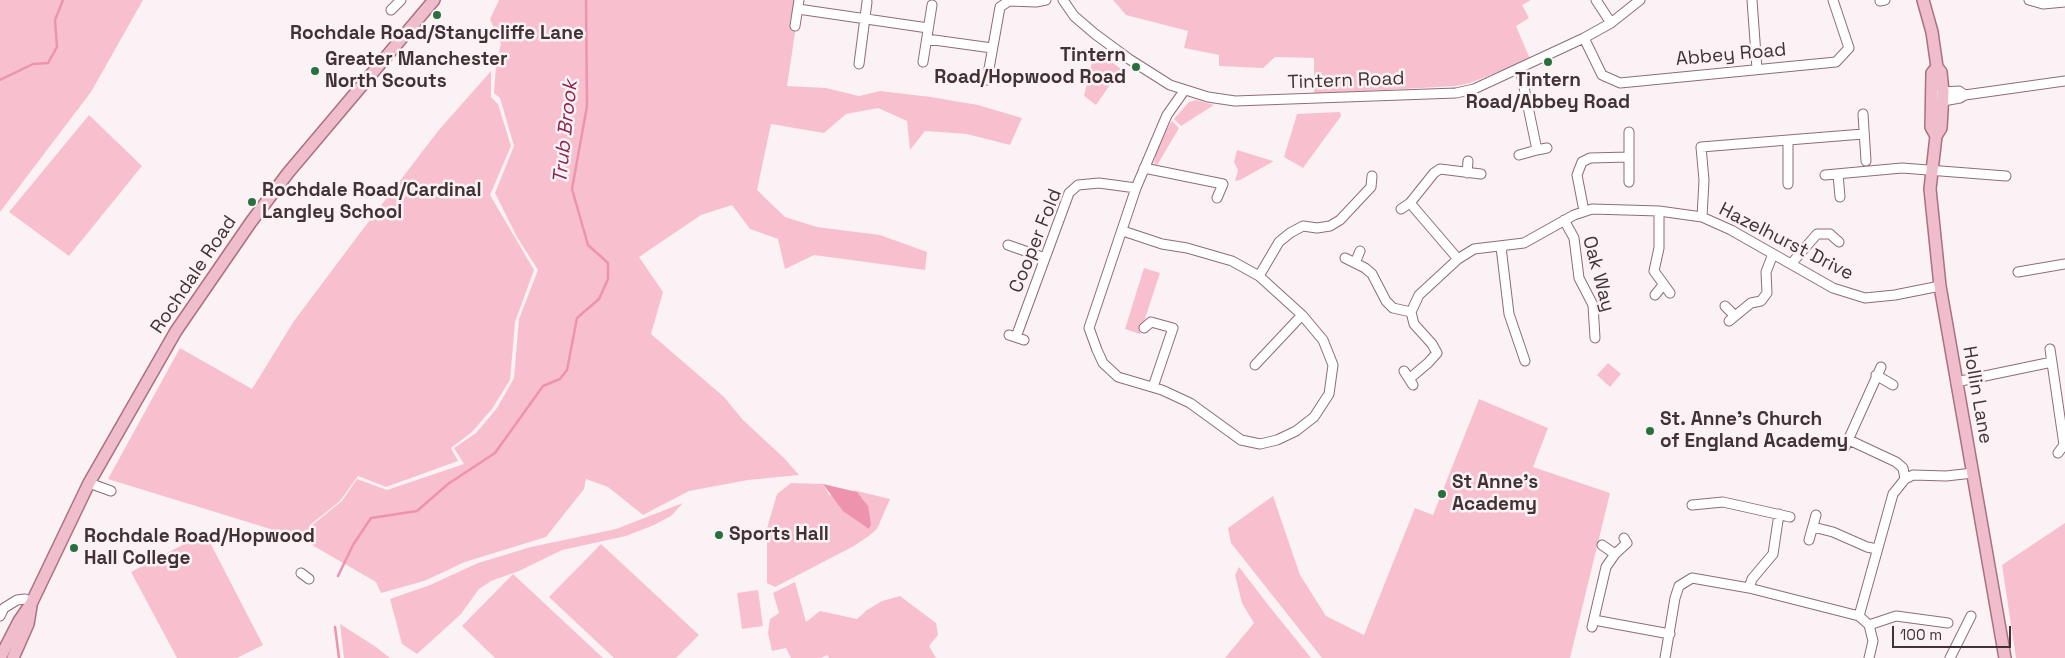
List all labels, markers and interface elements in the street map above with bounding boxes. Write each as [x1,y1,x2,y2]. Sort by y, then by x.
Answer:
marker: Rochdale Road/Stanycliffe Lane [431,9,443,21]
place label: Rochdale Road/Stanycliffe Lane [290,23,584,45]
street label: Abbey Road [1675,39,1787,71]
place label: Tintern Road/Hopwood Road [934,45,1126,89]
place label: Greater Manchester North Scouts [325,49,507,93]
marker: Tintern Road/Abbey Road [1542,56,1554,68]
marker: Tintern Road/Hopwood Road [1130,61,1142,73]
marker: Greater Manchester North Scouts [309,65,321,77]
street label: Tintern Road [1287,68,1405,94]
place label: Tintern Road/Abbey Road [1466,70,1630,114]
water label: Trub Brook [549,79,583,185]
place label: Rochdale Road/Cardinal Langley School [262,180,482,224]
street label: Cooper Fold [1005,186,1067,296]
marker: Rochdale Road/Cardinal Langley School [246,196,258,208]
street label: Hazelhurst Drive [1715,198,1857,286]
street label: Rochdale Road [146,212,242,338]
street label: Oak Way [1577,234,1619,314]
street label: Hollin Lane [1957,344,1997,446]
place label: St. Anne's Church of England Academy [1660,409,1848,453]
marker: St. Anne's Church of England Academy [1644,425,1656,437]
place label: St Anne's Academy [1452,472,1538,516]
marker: St Anne's Academy [1436,488,1448,500]
place label: Sports Hall [729,524,829,546]
place label: Rochdale Road/Hopwood Hall College [84,526,315,570]
marker: Sports Hall [713,529,725,541]
marker: Rochdale Road/Hopwood Hall College [68,542,80,554]
scale bar [1895,616,2014,648]
text: 100 m [1900,625,1942,644]

